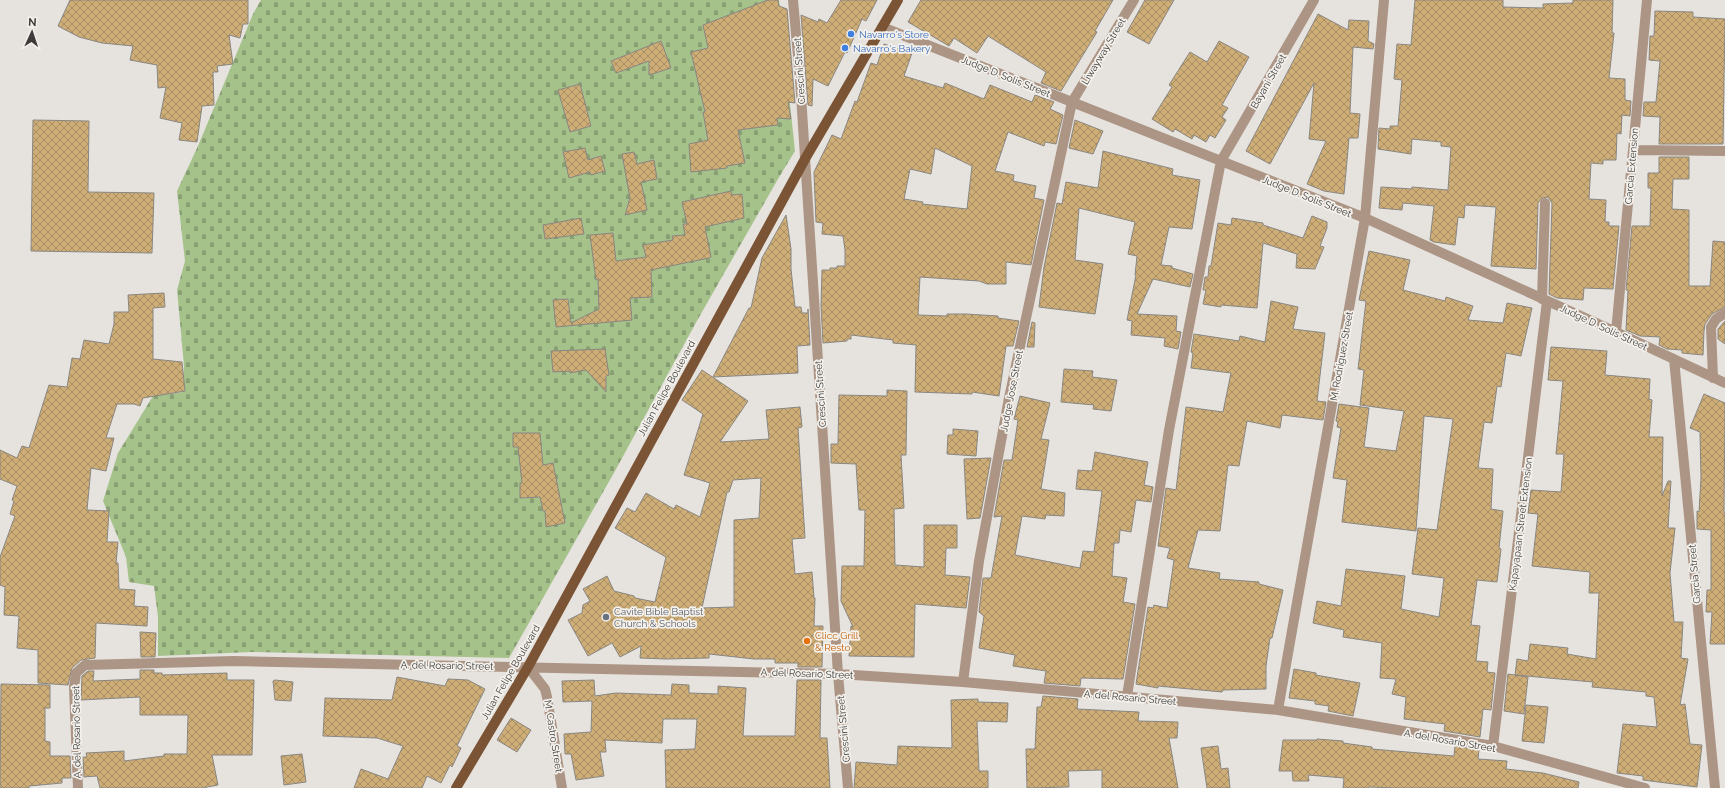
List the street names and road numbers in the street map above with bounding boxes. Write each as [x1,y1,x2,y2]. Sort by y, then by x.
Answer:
street label: Liwayway Street [1079,16,1128,86]
street label: Crescini Street [792,37,807,105]
street label: Bayani Street [1248,52,1289,110]
street label: Judge D. Solis Street [960,54,1053,100]
street label: Garcia Extension [1623,127,1640,205]
street label: Judge D. Solis Street [1261,174,1354,220]
street label: Judge D. Solis Street [1558,302,1650,353]
street label: M. Rodriguez Street [1328,310,1355,402]
street label: Julian Felipe Boulevard [636,339,697,438]
street label: Judge Jose Street [998,349,1025,433]
street label: Crescini Street [813,360,828,428]
street label: Kapayapaan Street Extension [1507,456,1534,592]
street label: Garcia Street [1686,543,1703,604]
street label: Julian Felipe Boulevard [479,623,542,722]
street label: A. del Rosario Street [401,659,494,672]
street label: A. del Rosario Street [760,666,854,681]
street label: A. del Rosario Street [70,685,83,778]
street label: A. del Rosario Street [1083,688,1177,707]
street label: Crescini Street [835,695,852,763]
street label: M. Castro Street [542,699,565,774]
street label: A. del Rosario Street [1403,727,1497,754]

